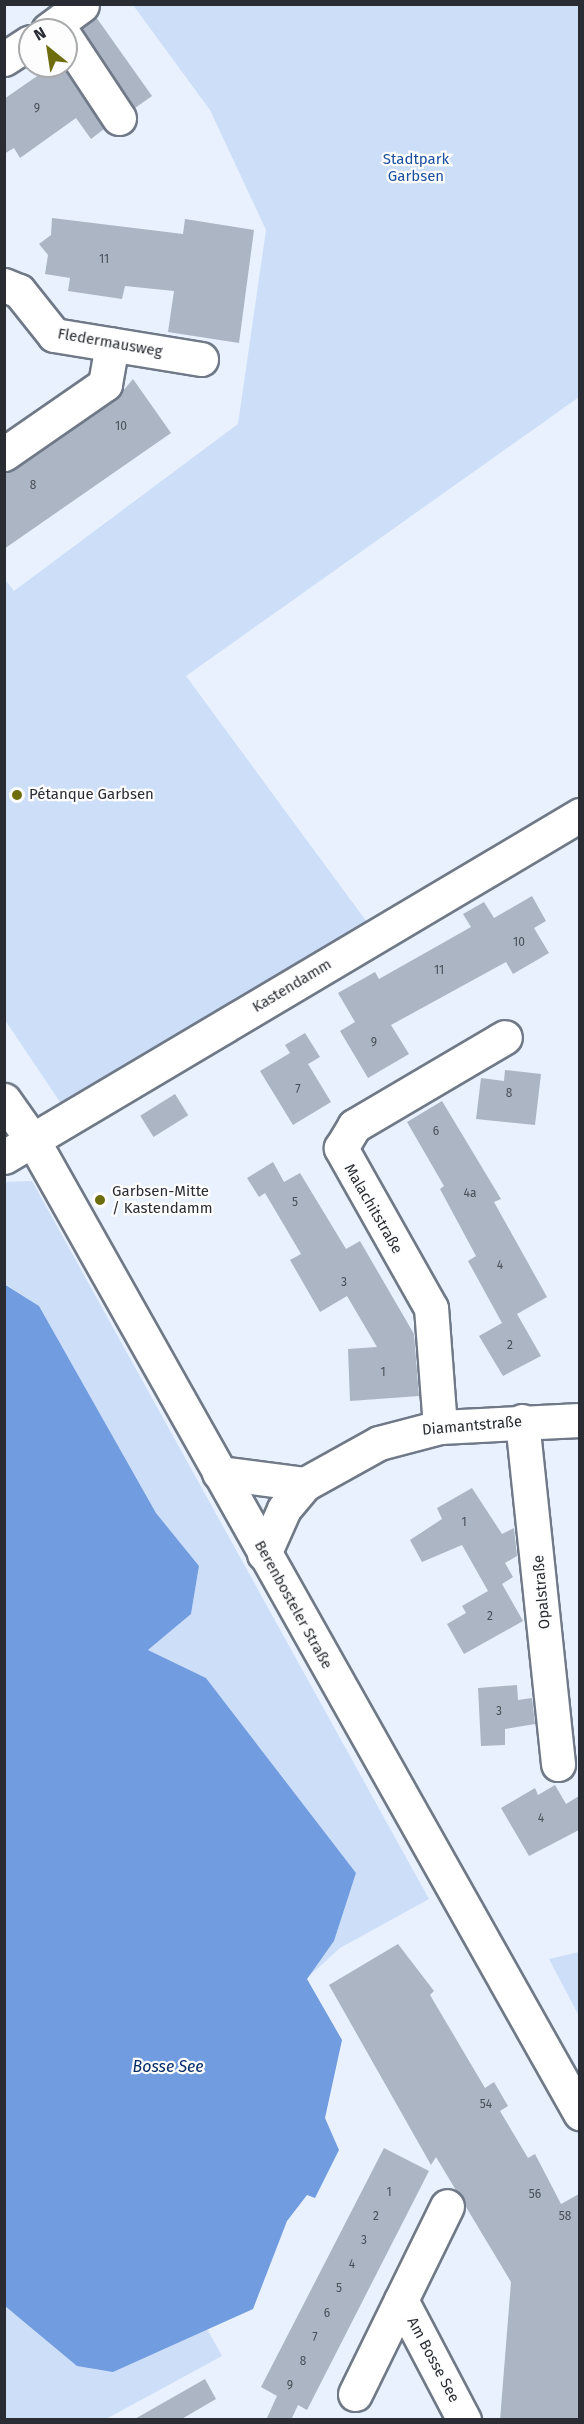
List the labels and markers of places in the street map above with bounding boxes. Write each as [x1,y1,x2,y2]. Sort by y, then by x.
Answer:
place label: Pétanque Garbsen [29,786,154,804]
marker: Pétanque Garbsen [10,788,24,802]
place label: Garbsen-Mitte / Kastendamm [112,1182,213,1217]
marker: Garbsen-Mitte / Kastendamm [93,1193,107,1207]

